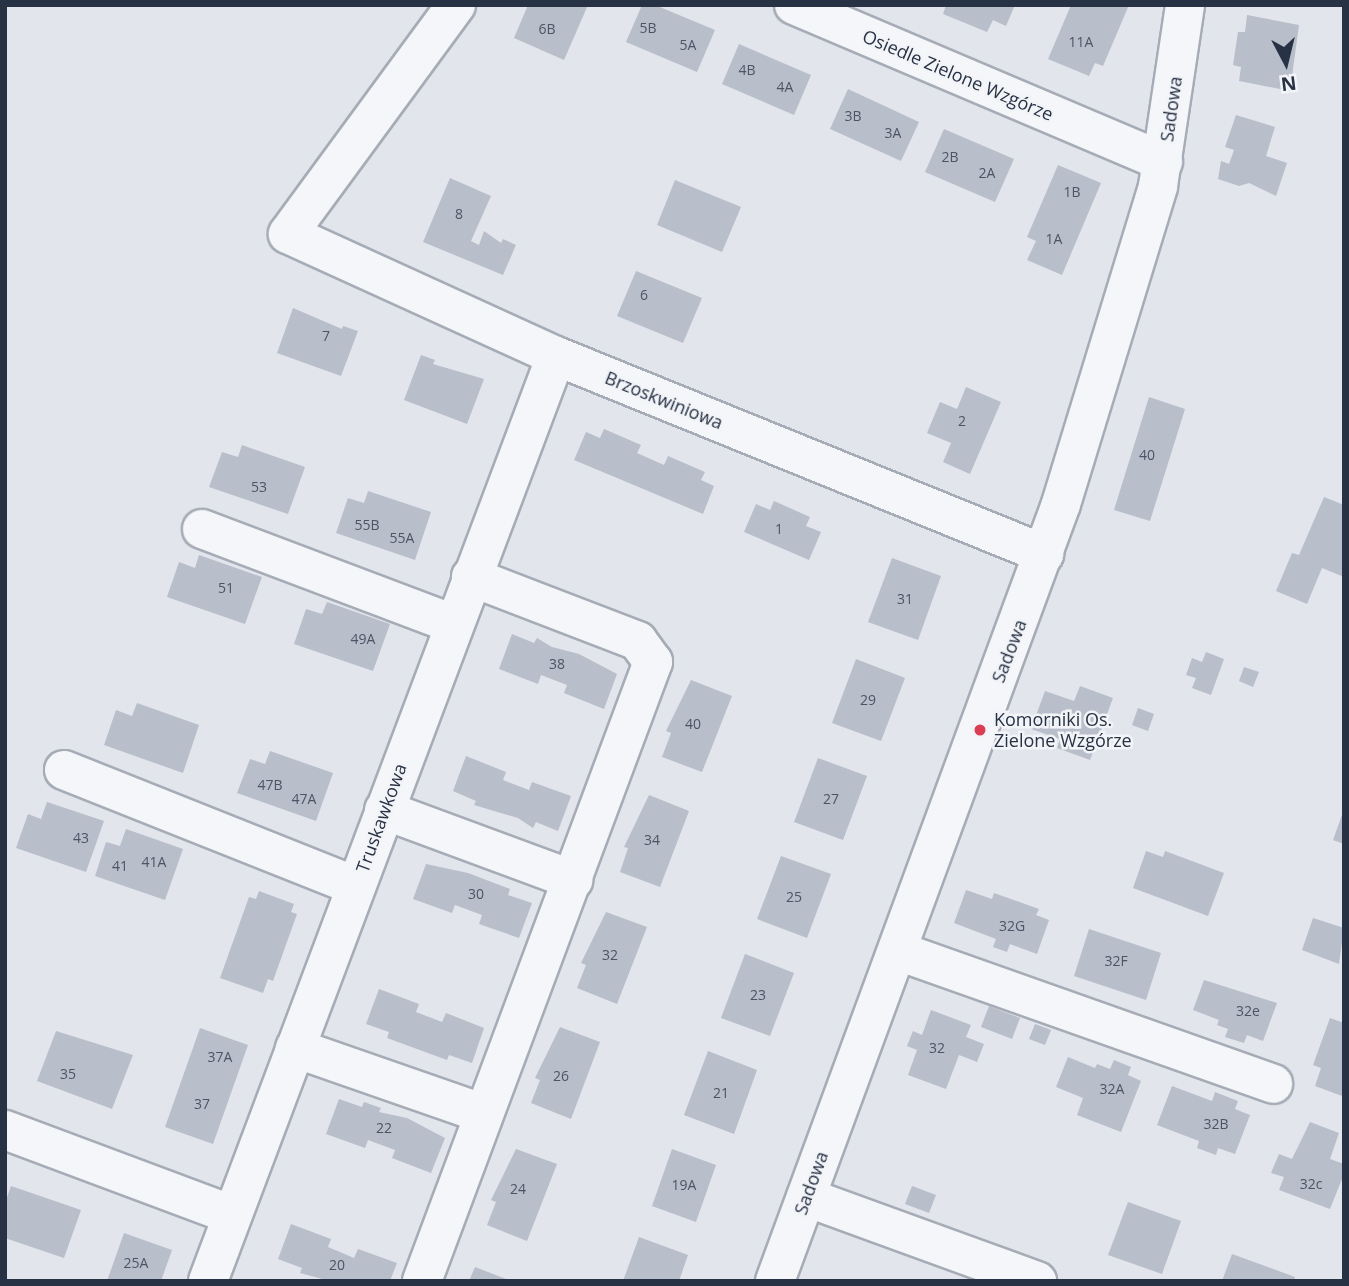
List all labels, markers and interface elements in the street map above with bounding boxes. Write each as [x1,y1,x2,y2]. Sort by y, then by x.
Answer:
house number: 5B [639,20,657,36]
house number: 6B [538,21,556,37]
street label: Osiedle Zielone Wzgórze [859,25,1057,125]
north arrow [1251,28,1321,98]
house number: 11A [1069,34,1093,50]
house number: 5A [680,37,696,53]
house number: 4B [738,62,756,78]
text: N [1279,70,1298,98]
street label: Sadowa [1156,75,1186,143]
house number: 4A [777,79,793,95]
house number: 3B [844,108,862,124]
house number: 3A [885,125,901,141]
house number: 2B [941,149,959,165]
house number: 2A [979,165,995,181]
house number: 1B [1063,184,1081,200]
house number: 8 [455,206,463,222]
house number: 1A [1046,231,1062,247]
house number: 6 [640,287,648,303]
house number: 7 [322,328,330,344]
street label: Brzoskwiniowa [602,367,726,433]
house number: 2 [958,413,966,429]
house number: 40 [1139,447,1155,463]
house number: 53 [251,479,267,495]
house number: 55B [354,517,380,533]
house number: 1 [775,521,783,537]
house number: 55A [390,530,414,546]
house number: 51 [218,580,234,596]
house number: 31 [897,591,913,607]
street label: Sadowa [987,616,1031,686]
house number: 49A [351,631,375,647]
house number: 38 [549,656,565,672]
house number: 29 [860,692,876,708]
place label: Komorniki Os. Zielone Wzgórze [994,709,1132,752]
house number: 40 [685,716,701,732]
marker: Komorniki Os. Zielone Wzgórze [972,722,988,738]
street label: Truskawkowa [351,760,411,876]
house number: 47B [257,777,283,793]
house number: 47A [292,791,316,807]
house number: 27 [823,791,839,807]
house number: 43 [73,830,89,846]
house number: 34 [644,832,660,848]
house number: 41A [142,854,166,870]
house number: 41 [112,858,128,874]
house number: 30 [468,886,484,902]
house number: 25 [786,889,802,905]
house number: 32G [999,918,1025,934]
house number: 32 [602,947,618,963]
house number: 32F [1104,953,1128,969]
house number: 23 [750,987,766,1003]
house number: 32e [1236,1003,1260,1019]
house number: 32 [929,1040,945,1056]
house number: 37A [208,1049,232,1065]
house number: 35 [60,1066,76,1082]
house number: 26 [553,1068,569,1084]
house number: 32A [1100,1081,1124,1097]
house number: 21 [713,1085,729,1101]
house number: 37 [194,1096,210,1112]
house number: 32B [1203,1116,1229,1132]
house number: 22 [376,1120,392,1136]
street label: Sadowa [790,1148,832,1218]
house number: 32c [1300,1176,1322,1192]
house number: 19A [672,1177,696,1193]
house number: 24 [510,1181,526,1197]
house number: 25A [124,1255,148,1271]
house number: 20 [329,1257,345,1273]

